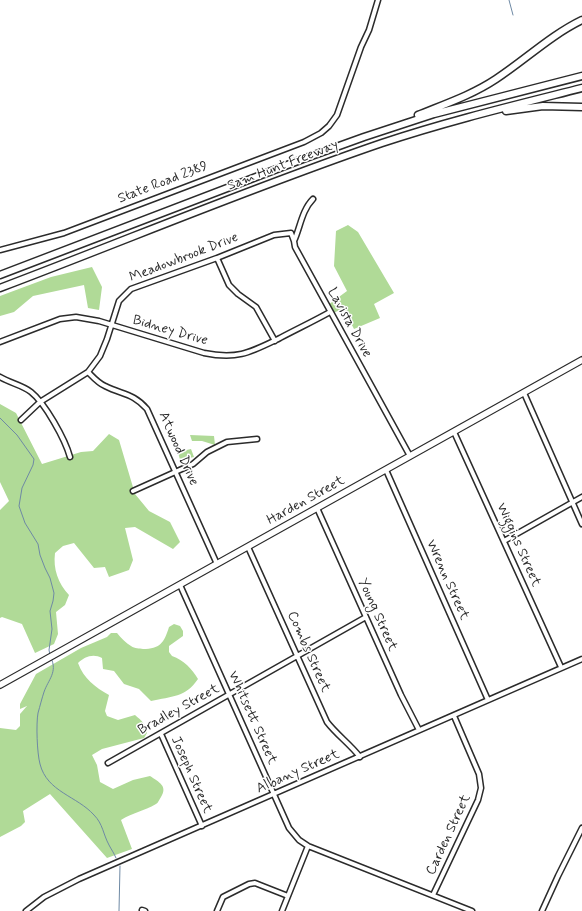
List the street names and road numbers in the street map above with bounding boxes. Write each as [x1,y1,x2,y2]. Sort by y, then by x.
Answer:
street label: Sam Hunt Freeway [225,137,341,195]
street label: State Road 2389 [116,158,210,208]
street label: Meadowbrook Drive [127,230,241,286]
street label: Lavista Drive [323,285,375,361]
street label: Bidney Drive [130,312,210,350]
street label: Atwood Drive [154,409,202,489]
street label: Harden Street [264,473,348,529]
street label: Wiggins Street [492,501,544,589]
street label: Wrenn Street [422,537,472,623]
street label: Young Street [353,576,401,654]
street label: Combs Street [283,609,333,695]
street label: Whitsett Street [224,669,280,767]
street label: Bradley Street [135,681,223,739]
street label: Joseph Street [167,734,215,816]
street label: Albany Street [254,746,342,798]
street label: Carden Street [423,792,475,878]

